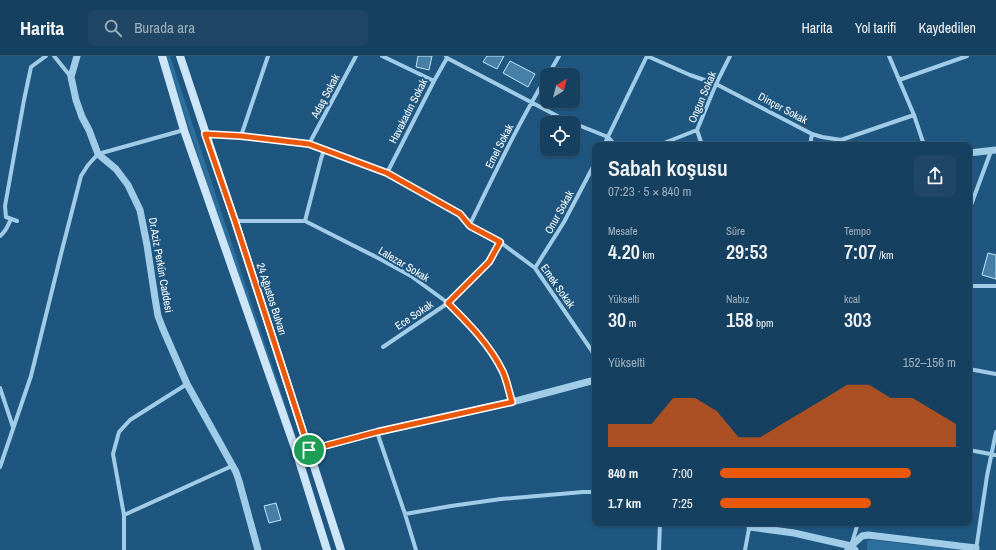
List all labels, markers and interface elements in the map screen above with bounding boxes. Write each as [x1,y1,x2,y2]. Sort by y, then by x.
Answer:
search box [88,10,368,46]
text: Harita [20,15,64,41]
icon: search [102,17,124,39]
text: Burada ara [134,17,195,38]
text: Harita [801,19,833,37]
text: Yol tarifi [855,19,897,37]
text: Kaydedilen [919,19,976,37]
north arrow [540,68,580,108]
map controls [540,68,580,156]
street label: Ongun Sokak [685,69,719,125]
street label: Adaş Sokak [307,71,343,121]
street label: Havakadın Sokak [386,76,431,146]
street label: Dinçer Sokak [756,89,811,127]
button: locate [540,116,580,156]
street label: Emel Sokak [482,121,516,171]
text: Sabah koşusu [608,153,728,183]
button: share [914,155,956,197]
text: 07:23 · 5 × 840 m [608,183,691,200]
street label: Onur Sokak [541,187,577,236]
street label: Dr.Aziz Perkün Caddesi [146,216,176,314]
text: Mesafe [608,224,638,238]
text: Süre [726,224,745,238]
text: Tempo [844,224,871,238]
text: 4.20 [608,238,640,265]
text: 29:53 [726,238,768,265]
text: 7:07 [844,238,877,265]
street label: Lalezar Sokak [376,243,433,285]
text: km [640,248,654,262]
text: /km [877,248,894,262]
street label: 24 Ağustos Bulvarı [254,261,290,337]
street label: Emek Sokak [538,261,579,311]
text: Yükselti [608,292,640,306]
text: Nabız [726,292,750,306]
text: kcal [844,292,860,306]
street label: Ece Sokak [392,297,436,333]
text: 30 [608,306,626,333]
text: 158 [726,306,753,333]
text: 303 [844,306,871,333]
text: m [626,316,636,330]
text: bpm [753,316,773,330]
text: Yükselti [608,354,645,371]
text: 152–156 m [903,354,956,371]
pin [292,433,326,467]
icon: arrive [298,439,320,461]
text: 840 m [608,465,638,482]
text: 7:00 [672,465,693,482]
text: 1.7 km [608,495,641,512]
text: 7:25 [672,495,693,512]

